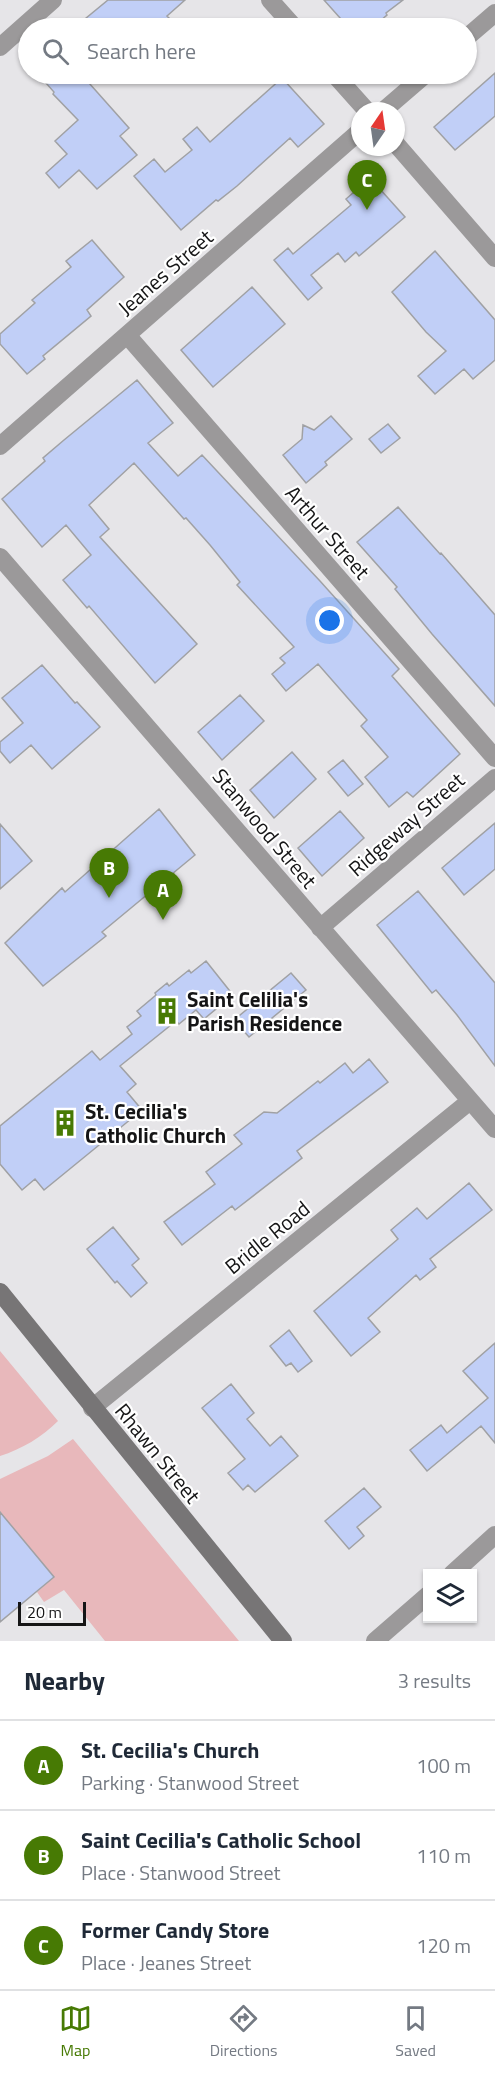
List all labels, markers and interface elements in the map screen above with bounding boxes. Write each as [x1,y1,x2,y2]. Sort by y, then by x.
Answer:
search box [18,18,477,84]
text: Search here [87,34,196,68]
icon: search [39,35,72,68]
north arrow [351,102,405,156]
pin: C [348,160,386,210]
street label: Jeanes Street [110,221,220,323]
street label: Arthur Street [278,478,378,587]
your location [315,606,344,635]
street label: Stanwood Street [205,761,325,896]
street label: Ridgeway Street [341,764,472,884]
pin: B [90,848,128,898]
pin: A [144,870,182,920]
place label: Saint Celilia's Parish Residence [187,983,342,1039]
building icon: Saint Celilia's Parish Residence [152,996,182,1026]
place label: St. Cecilia's Catholic Church [85,1095,226,1151]
building icon: St. Cecilia's Catholic Church [50,1108,80,1138]
street label: Bridle Road [218,1193,316,1281]
street label: Rhawn Street [108,1396,209,1510]
map controls [423,1569,477,1623]
button: layers [423,1569,477,1623]
scale bar [18,1599,86,1626]
text: 20 m [27,1600,62,1624]
text: Nearby [24,1661,105,1700]
text: 3 results [398,1665,471,1696]
text: St. Cecilia's Church [81,1733,259,1767]
text: A [37,1750,50,1781]
text: 100 m [416,1750,471,1781]
text: Parking · Stanwood Street [81,1767,299,1798]
text: Saint Cecilia's Catholic School [81,1823,361,1857]
text: B [37,1840,50,1871]
text: 110 m [416,1840,471,1871]
text: Place · Stanwood Street [81,1857,280,1888]
text: Former Candy Store [81,1913,269,1947]
text: C [38,1930,49,1961]
text: 120 m [416,1930,471,1961]
text: Place · Jeanes Street [81,1947,251,1978]
tab: Map [59,2002,92,2062]
tab: Directions [210,2002,278,2062]
tab: Saved [395,2002,436,2062]

